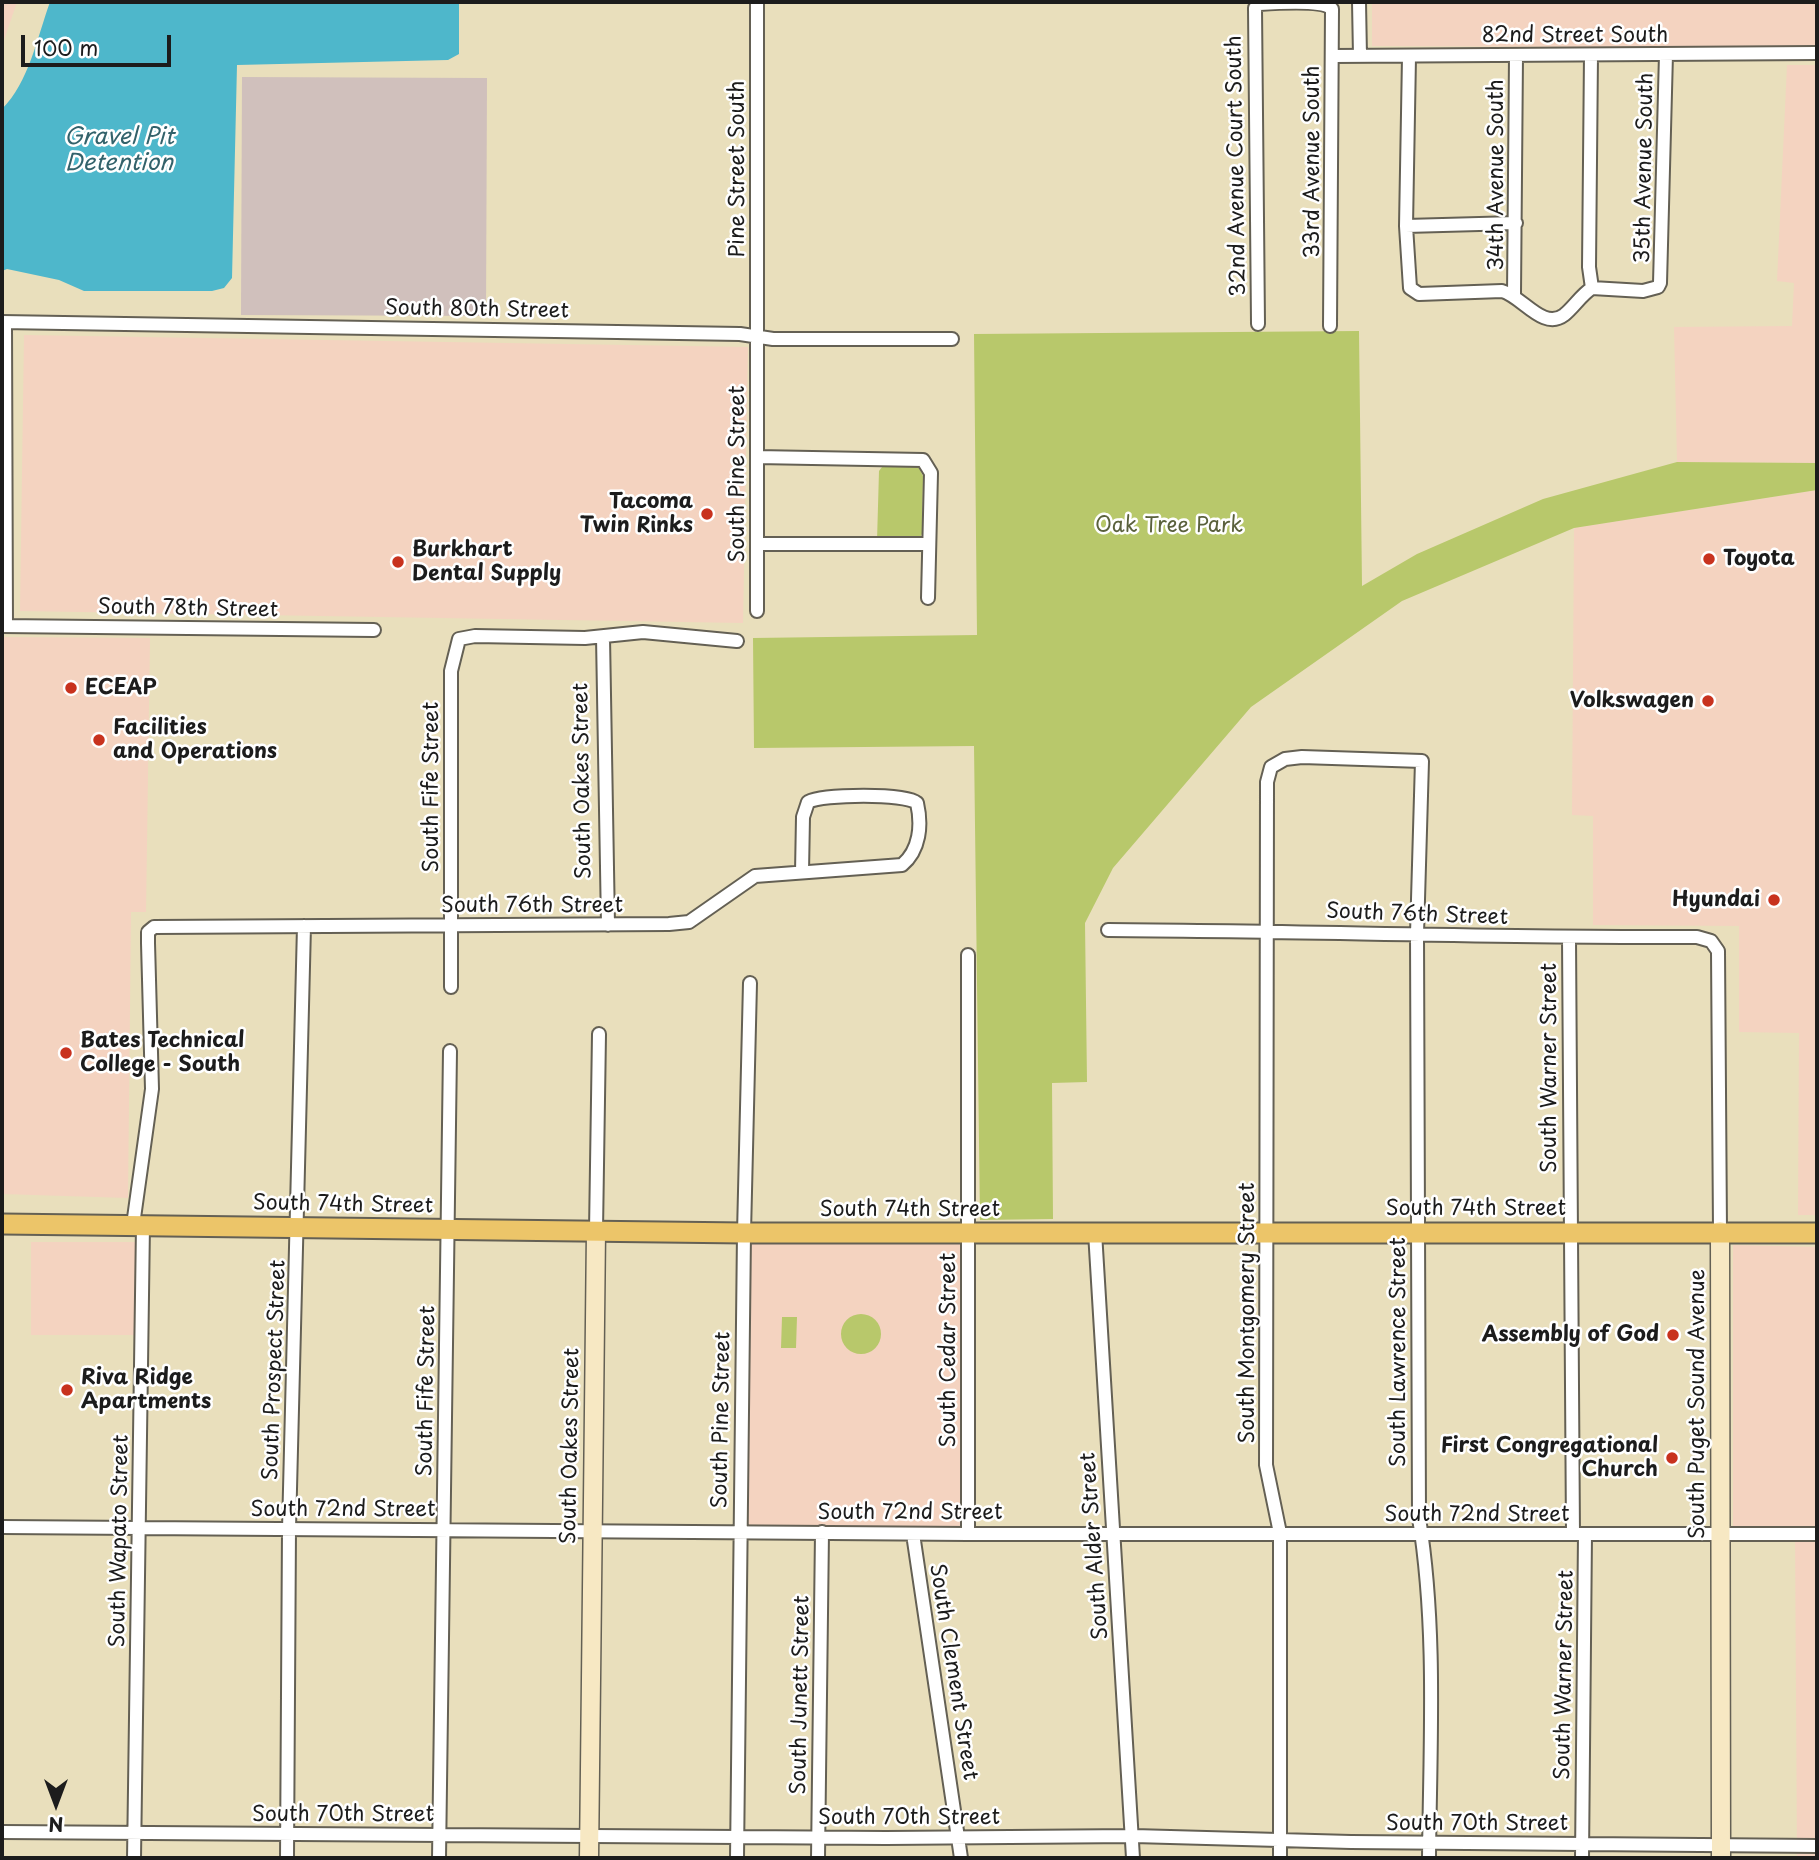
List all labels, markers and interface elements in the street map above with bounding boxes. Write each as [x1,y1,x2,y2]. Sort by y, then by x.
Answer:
scale bar [24,21,175,65]
street label: 82nd Street South [1482,23,1668,49]
text: 100 m [34,31,98,63]
street label: 32nd Avenue Court South [1222,35,1252,297]
street label: 33rd Avenue South [1300,65,1326,259]
street label: 35th Avenue South [1631,72,1659,264]
street label: 34th Avenue South [1484,79,1510,271]
street label: Pine Street South [725,80,751,258]
water label: Gravel Pit Detention [64,124,174,178]
street label: South 80th Street [385,296,569,324]
street label: South Pine Street [725,385,751,563]
place label: Tacoma Twin Rinks [580,489,693,539]
marker: Tacoma Twin Rinks [699,506,715,522]
park label: Oak Tree Park [1095,513,1243,539]
place label: Burkhart Dental Supply [412,537,561,587]
place label: Toyota [1723,546,1795,572]
marker: Toyota [1701,551,1717,567]
marker: Burkhart Dental Supply [390,554,406,570]
street label: South 78th Street [98,595,278,623]
place label: ECEAP [85,675,156,701]
marker: ECEAP [63,680,79,696]
street label: South Oakes Street [569,683,597,879]
place label: Volkswagen [1570,688,1694,714]
marker: Volkswagen [1700,693,1716,709]
street label: South Fife Street [419,702,445,872]
place label: Facilities and Operations [113,715,277,765]
marker: Facilities and Operations [91,732,107,748]
place label: Hyundai [1672,887,1760,913]
marker: Hyundai [1766,892,1782,908]
street label: South 76th Street [441,893,623,919]
street label: South 76th Street [1326,899,1508,931]
street label: South Warner Street [1537,963,1563,1173]
place label: Bates Technical College - South [80,1028,245,1078]
marker: Bates Technical College - South [58,1045,74,1061]
street label: South Montgomery Street [1235,1182,1261,1444]
street label: South 74th Street [253,1191,433,1219]
street label: South 74th Street [1386,1196,1566,1222]
street label: South 74th Street [820,1197,1000,1223]
street label: South Lawrence Street [1386,1237,1412,1467]
street label: South Cedar Street [936,1253,962,1447]
street label: South Prospect Street [259,1259,291,1481]
street label: South Puget Sound Avenue [1685,1269,1711,1539]
street label: South Fife Street [413,1305,441,1477]
place label: Assembly of God [1482,1322,1659,1348]
marker: Assembly of God [1665,1327,1681,1343]
street label: South Pine Street [708,1331,736,1509]
street label: South Oakes Street [557,1348,585,1544]
place label: Riva Ridge Apartments [81,1365,211,1415]
marker: Riva Ridge Apartments [59,1382,75,1398]
place label: First Congregational Church [1441,1433,1658,1483]
street label: South Wapato Street [106,1434,134,1648]
marker: First Congregational Church [1664,1450,1680,1466]
street label: South Alder Street [1076,1452,1114,1640]
street label: South 72nd Street [250,1497,436,1523]
street label: South 72nd Street [817,1500,1003,1526]
street label: South 72nd Street [1384,1502,1570,1528]
street label: South Clement Street [923,1562,983,1782]
street label: South Warner Street [1551,1570,1579,1780]
street label: South Junett Street [787,1595,815,1795]
north arrow [21,1769,91,1839]
street label: South 70th Street [252,1802,434,1828]
street label: South 70th Street [818,1805,1000,1831]
text: N [48,1811,64,1839]
street label: South 70th Street [1386,1811,1568,1837]

